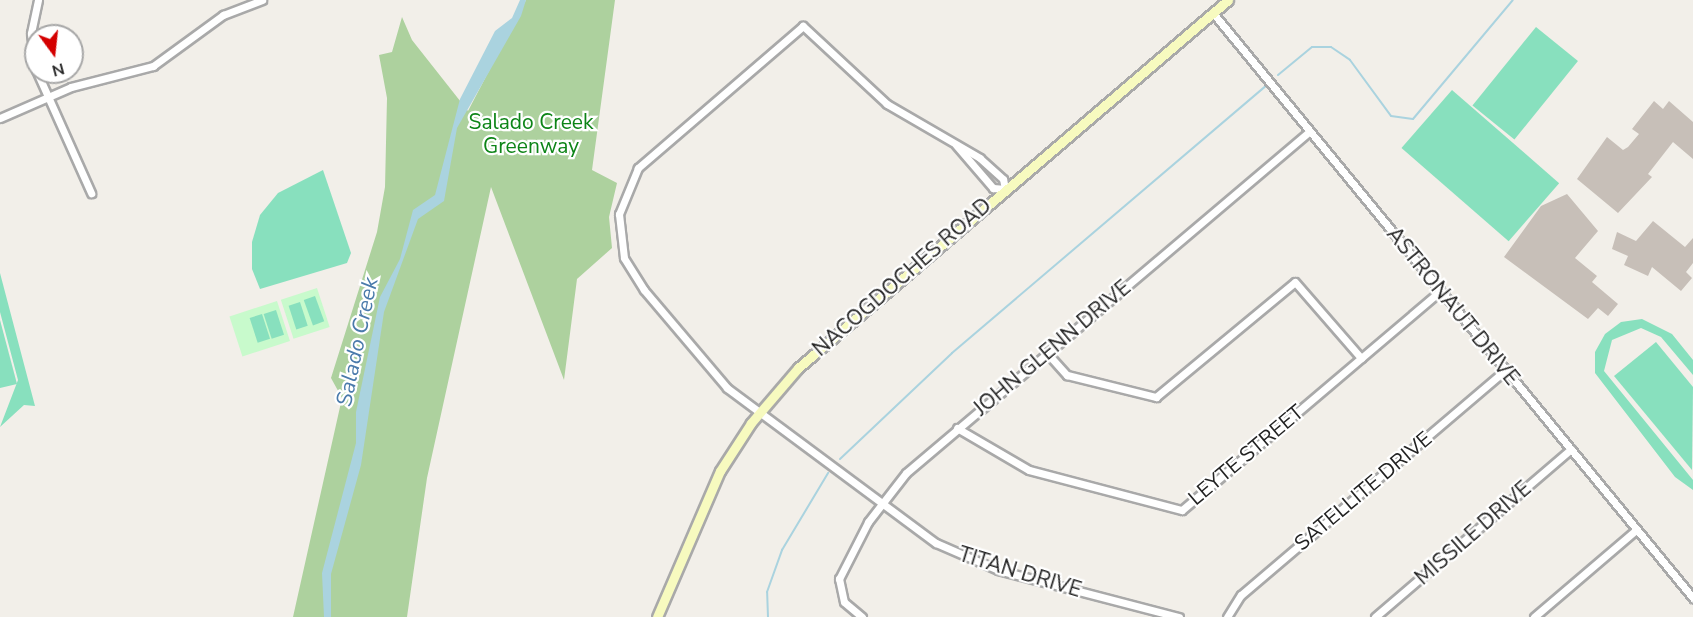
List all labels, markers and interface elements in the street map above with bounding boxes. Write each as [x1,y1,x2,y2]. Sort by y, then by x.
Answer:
north arrow [24,24,84,84]
text: N [50,57,67,82]
park label: Salado Creek Greenway [468,109,594,159]
street label: NACOGDOCHES ROAD [808,193,996,361]
street label: ASTRONAUT DRIVE [1381,222,1525,390]
water label: Salado Creek [331,275,385,409]
street label: JOHN GLENN DRIVE [968,275,1136,421]
street label: LEYTE STREET [1183,399,1309,511]
street label: SATELLITE DRIVE [1289,426,1437,556]
street label: MISSILE DRIVE [1410,476,1536,590]
street label: TITAN DRIVE [956,541,1084,603]

